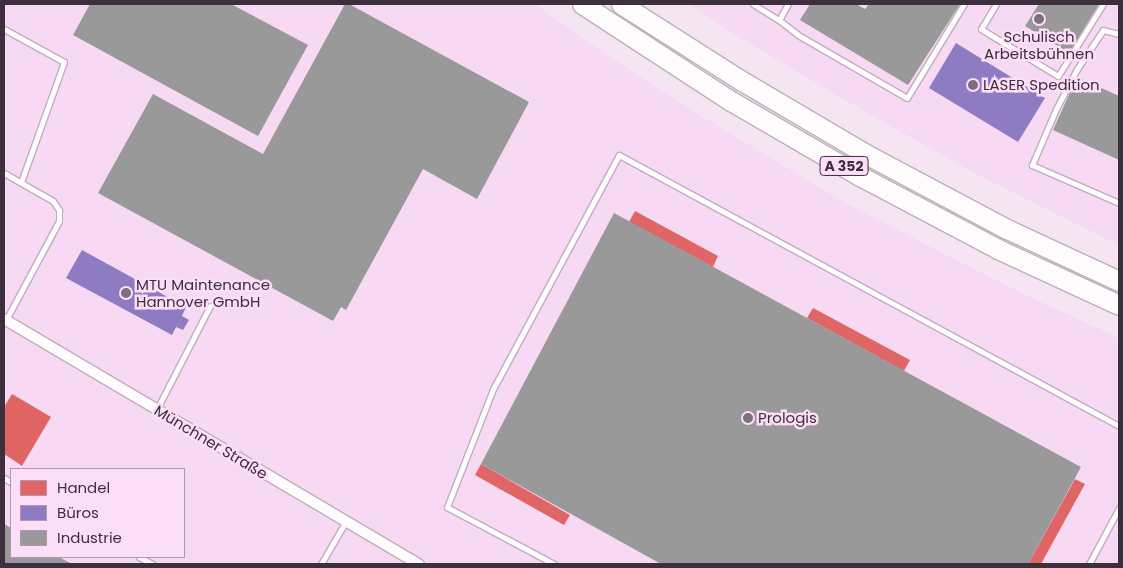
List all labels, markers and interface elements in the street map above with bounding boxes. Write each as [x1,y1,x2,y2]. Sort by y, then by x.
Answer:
marker: Schulisch Arbeitsbühnen [1033,13,1045,25]
place label: Schulisch Arbeitsbühnen [984,27,1094,62]
place label: LASER Spedition [983,76,1100,94]
marker: LASER Spedition [967,79,979,91]
road number: A 352 [819,154,869,178]
place label: MTU Maintenance Hannover GmbH [136,275,270,310]
marker: MTU Maintenance Hannover GmbH [120,287,132,299]
street label: Münchner Straße [151,401,271,483]
place label: Prologis [758,409,817,427]
marker: Prologis [742,412,754,424]
legend [10,468,185,558]
text: Handel [57,477,110,498]
text: Büros [57,502,99,523]
text: Industrie [57,527,122,548]

